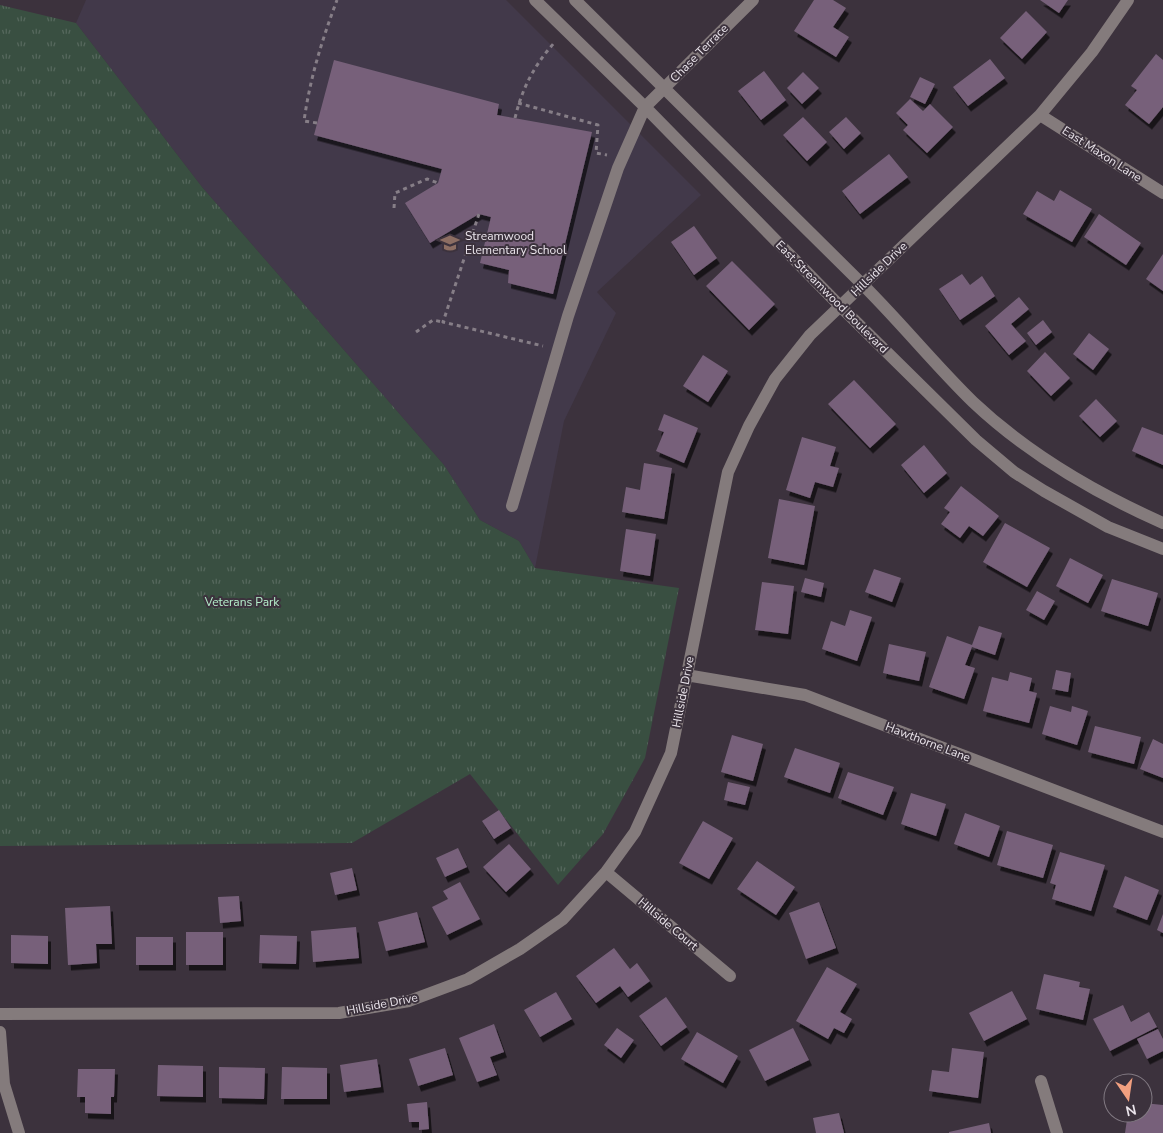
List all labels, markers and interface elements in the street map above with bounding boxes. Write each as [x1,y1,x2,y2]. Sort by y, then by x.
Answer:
street label: Chase Terrace [667,21,731,85]
street label: East Maxon Lane [1059,122,1145,186]
place label: Streamwood Elementary School [465,228,567,258]
school or university icon: Streamwood Elementary School [439,232,461,254]
street label: East Streamwood Boulevard [772,237,892,357]
street label: Hillside Drive [847,238,911,300]
park label: Veterans Park [204,594,280,610]
street label: Hillside Drive [668,655,698,729]
street label: Hawthorne Lane [883,718,973,766]
street label: Hillside Court [635,894,702,954]
street label: Hillside Drive [345,989,419,1019]
north arrow [1103,1073,1153,1123]
text: N [1124,1100,1138,1121]

